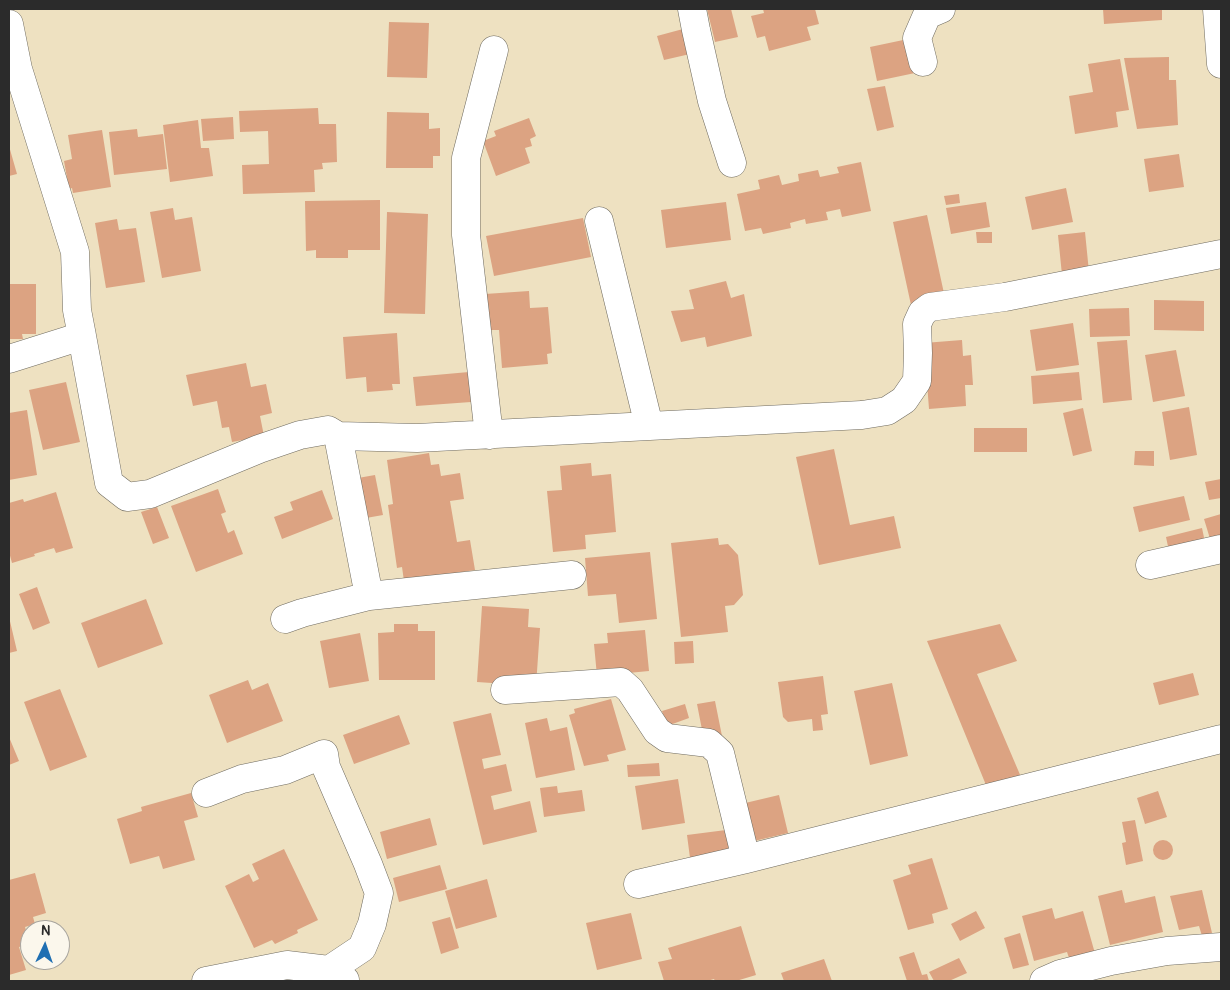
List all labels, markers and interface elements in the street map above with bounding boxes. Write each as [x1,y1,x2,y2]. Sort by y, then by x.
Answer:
north arrow [20,920,70,970]
text: N [41,922,51,939]

